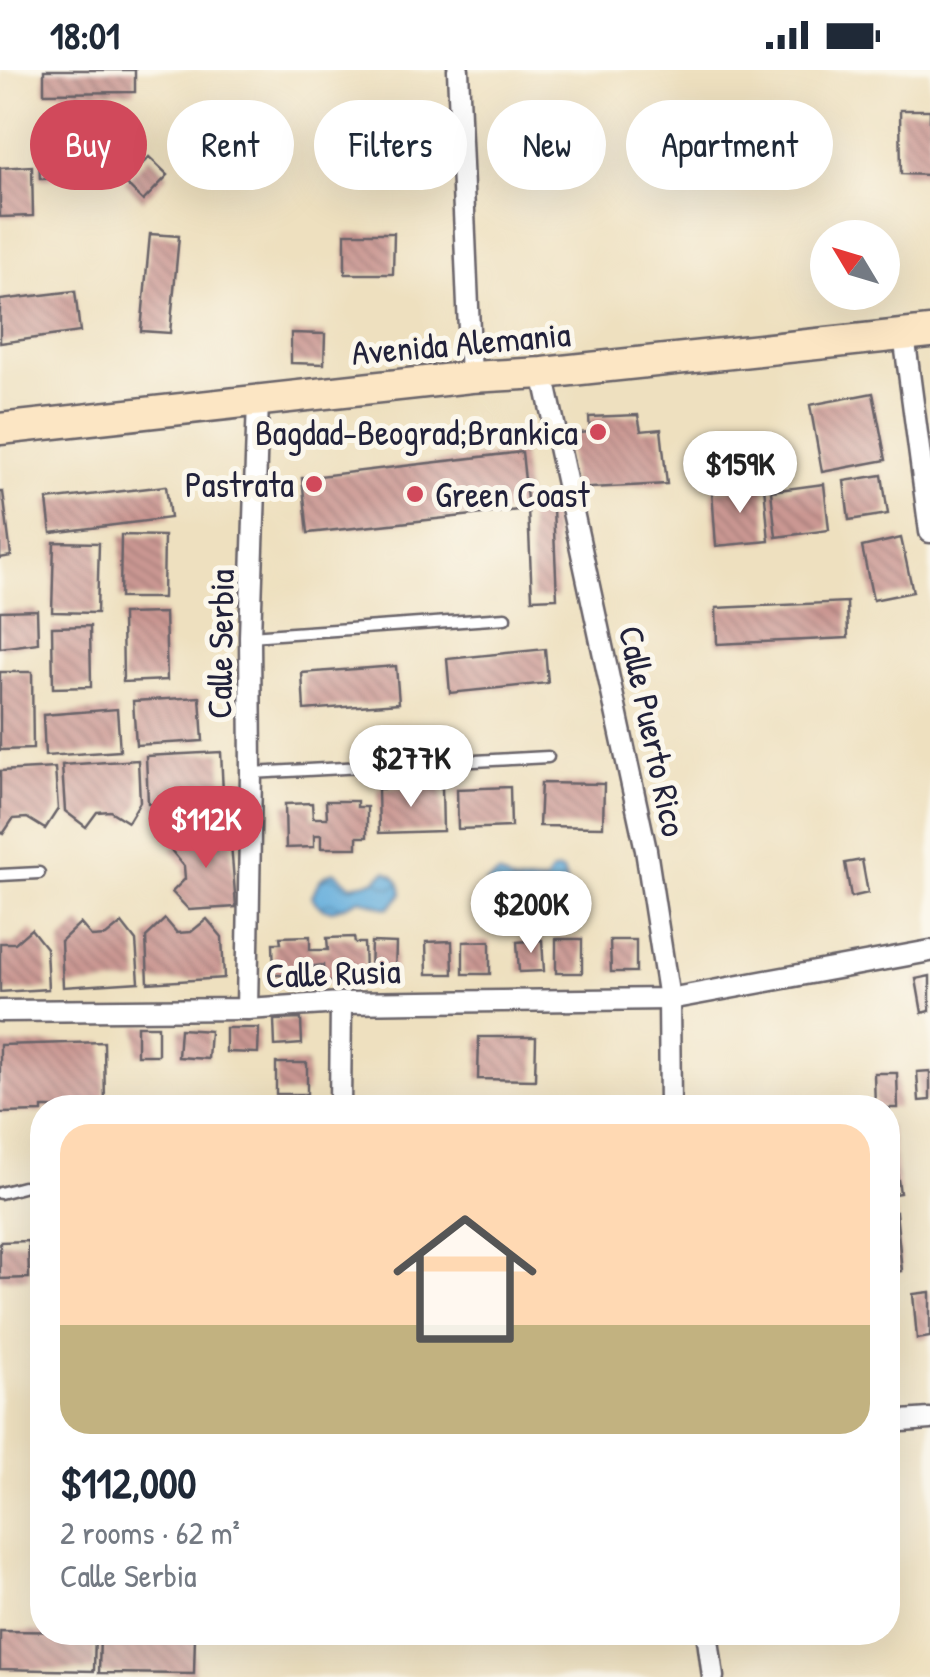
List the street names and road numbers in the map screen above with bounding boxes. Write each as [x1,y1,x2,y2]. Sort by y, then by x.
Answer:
street label: Avenida Alemania [350,310,573,376]
street label: Calle Serbia [195,569,245,719]
street label: Calle Puerto Rico [608,622,698,840]
street label: Calle Rusia [265,947,402,999]

